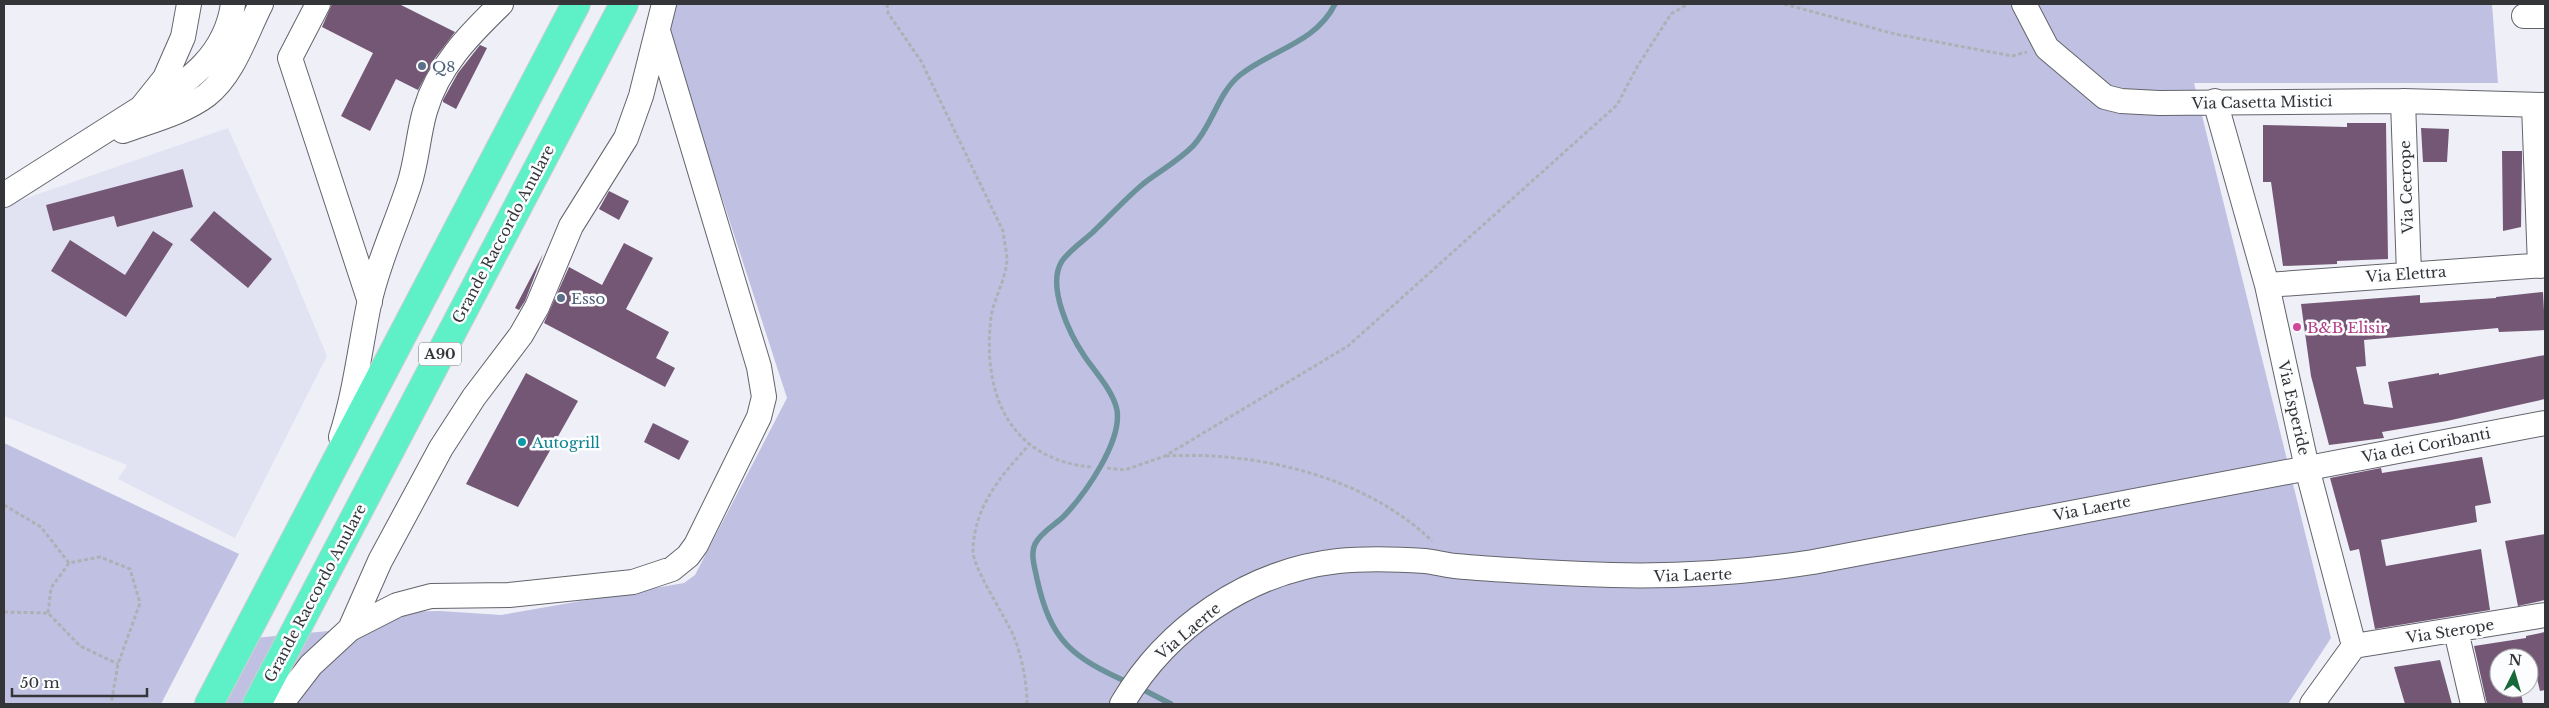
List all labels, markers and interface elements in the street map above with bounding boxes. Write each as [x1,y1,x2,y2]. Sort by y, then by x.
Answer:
place label: Q8 [432,57,455,76]
marker: Q8 [416,60,428,72]
street label: Via Casetta Mistici [2190,91,2333,113]
street label: Via Cecrope [2395,140,2417,235]
street label: Grande Raccordo Anulare [448,142,558,326]
street label: Via Elettra [2364,262,2447,286]
place label: Esso [571,289,606,308]
marker: Esso [555,292,567,304]
place label: B&B Elisir [2307,318,2388,337]
marker: B&B Elisir [2291,321,2303,333]
road number: A90 [419,342,461,366]
street label: Via Esperide [2274,358,2314,457]
street label: Via dei Coribanti [2359,423,2492,467]
place label: Autogrill [531,433,600,452]
marker: Autogrill [516,436,528,448]
street label: Via Laerte [2051,491,2132,525]
street label: Grande Raccordo Anulare [260,501,370,685]
street label: Via Laerte [1652,564,1733,586]
street label: Via Laerte [1151,599,1224,664]
street label: Via Sterope [2404,615,2495,647]
north arrow [2489,648,2539,698]
text: N [2508,651,2522,670]
scale bar [12,666,148,698]
text: 50 m [20,673,60,692]

